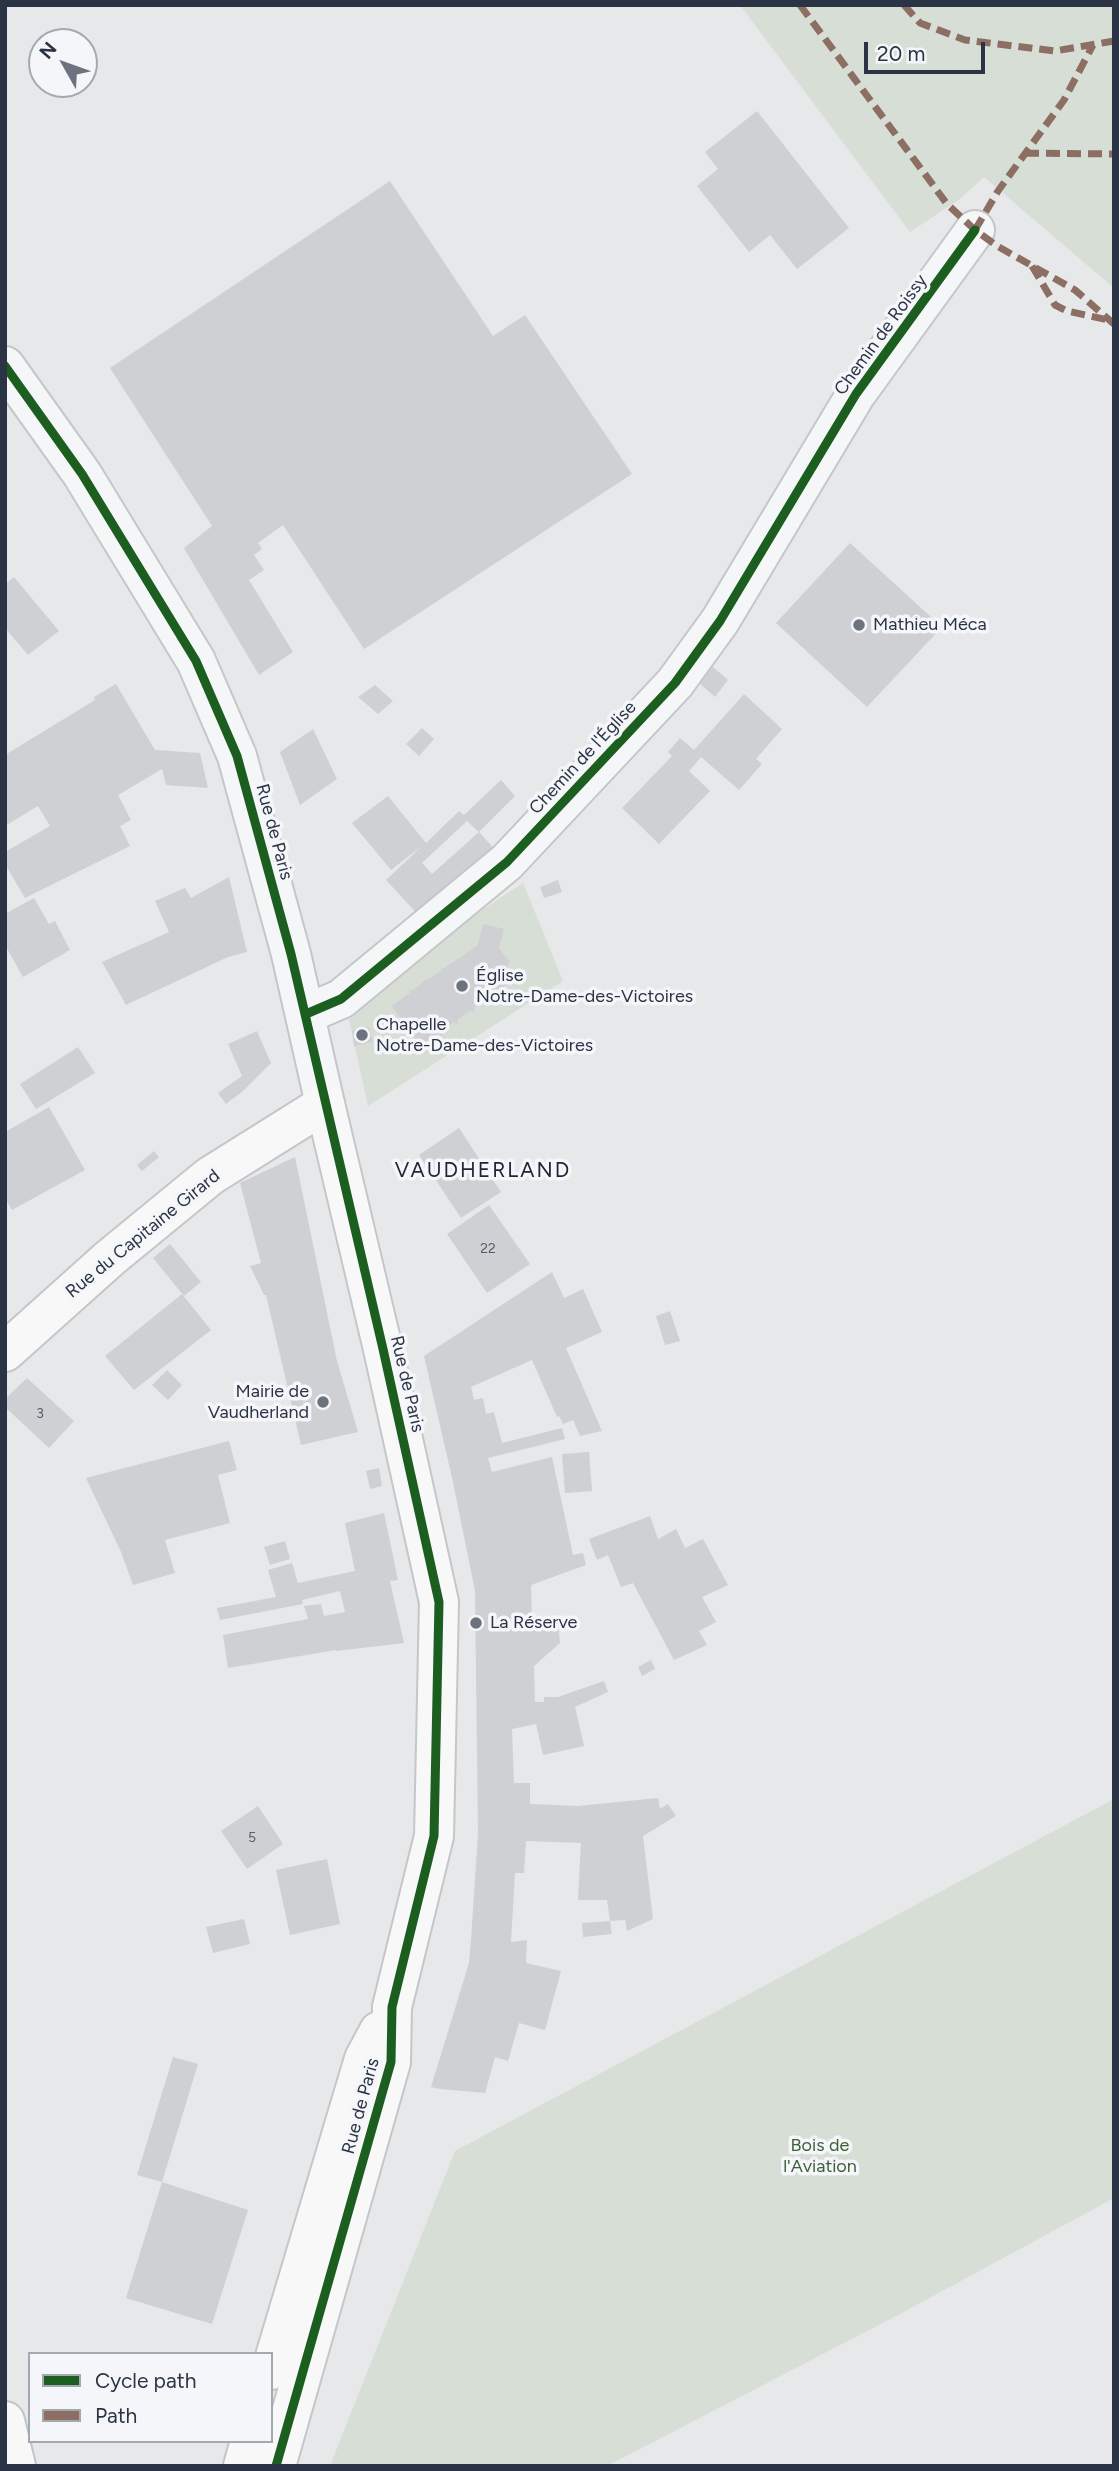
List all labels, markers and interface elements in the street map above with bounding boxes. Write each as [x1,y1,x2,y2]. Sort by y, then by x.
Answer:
north arrow [28,28,98,98]
scale bar [867,28,988,72]
text: N [35,37,62,63]
text: 20 m [877,41,925,66]
street label: Chemin de Roissy [830,270,932,400]
place label: Mathieu Méca [873,614,987,636]
marker: Mathieu Méca [851,617,867,633]
street label: Chemin de l'Église [525,697,641,819]
street label: Rue de Paris [251,782,297,882]
place label: Église Notre-Dame-des-Victoires [476,965,693,1007]
marker: Église Notre-Dame-des-Victoires [454,978,470,994]
place label: Chapelle Notre-Dame-des-Victoires [376,1014,593,1056]
marker: Chapelle Notre-Dame-des-Victoires [354,1027,370,1043]
district label: VAUDHERLAND [396,1158,570,1184]
street label: Rue du Capitaine Girard [62,1165,224,1303]
house number: 22 [480,1241,496,1257]
street label: Rue de Paris [385,1334,429,1434]
place label: Mairie de Vaudherland [208,1381,309,1424]
marker: Mairie de Vaudherland [315,1394,331,1410]
house number: 3 [36,1406,44,1422]
place label: La Réserve [490,1612,577,1634]
marker: La Réserve [468,1615,484,1631]
house number: 5 [248,1830,256,1846]
street label: Rue de Paris [338,2056,384,2156]
park label: Bois de l'Aviation [783,2135,857,2178]
legend [28,2352,273,2443]
text: Cycle path [95,2368,196,2393]
text: Path [95,2403,137,2428]

